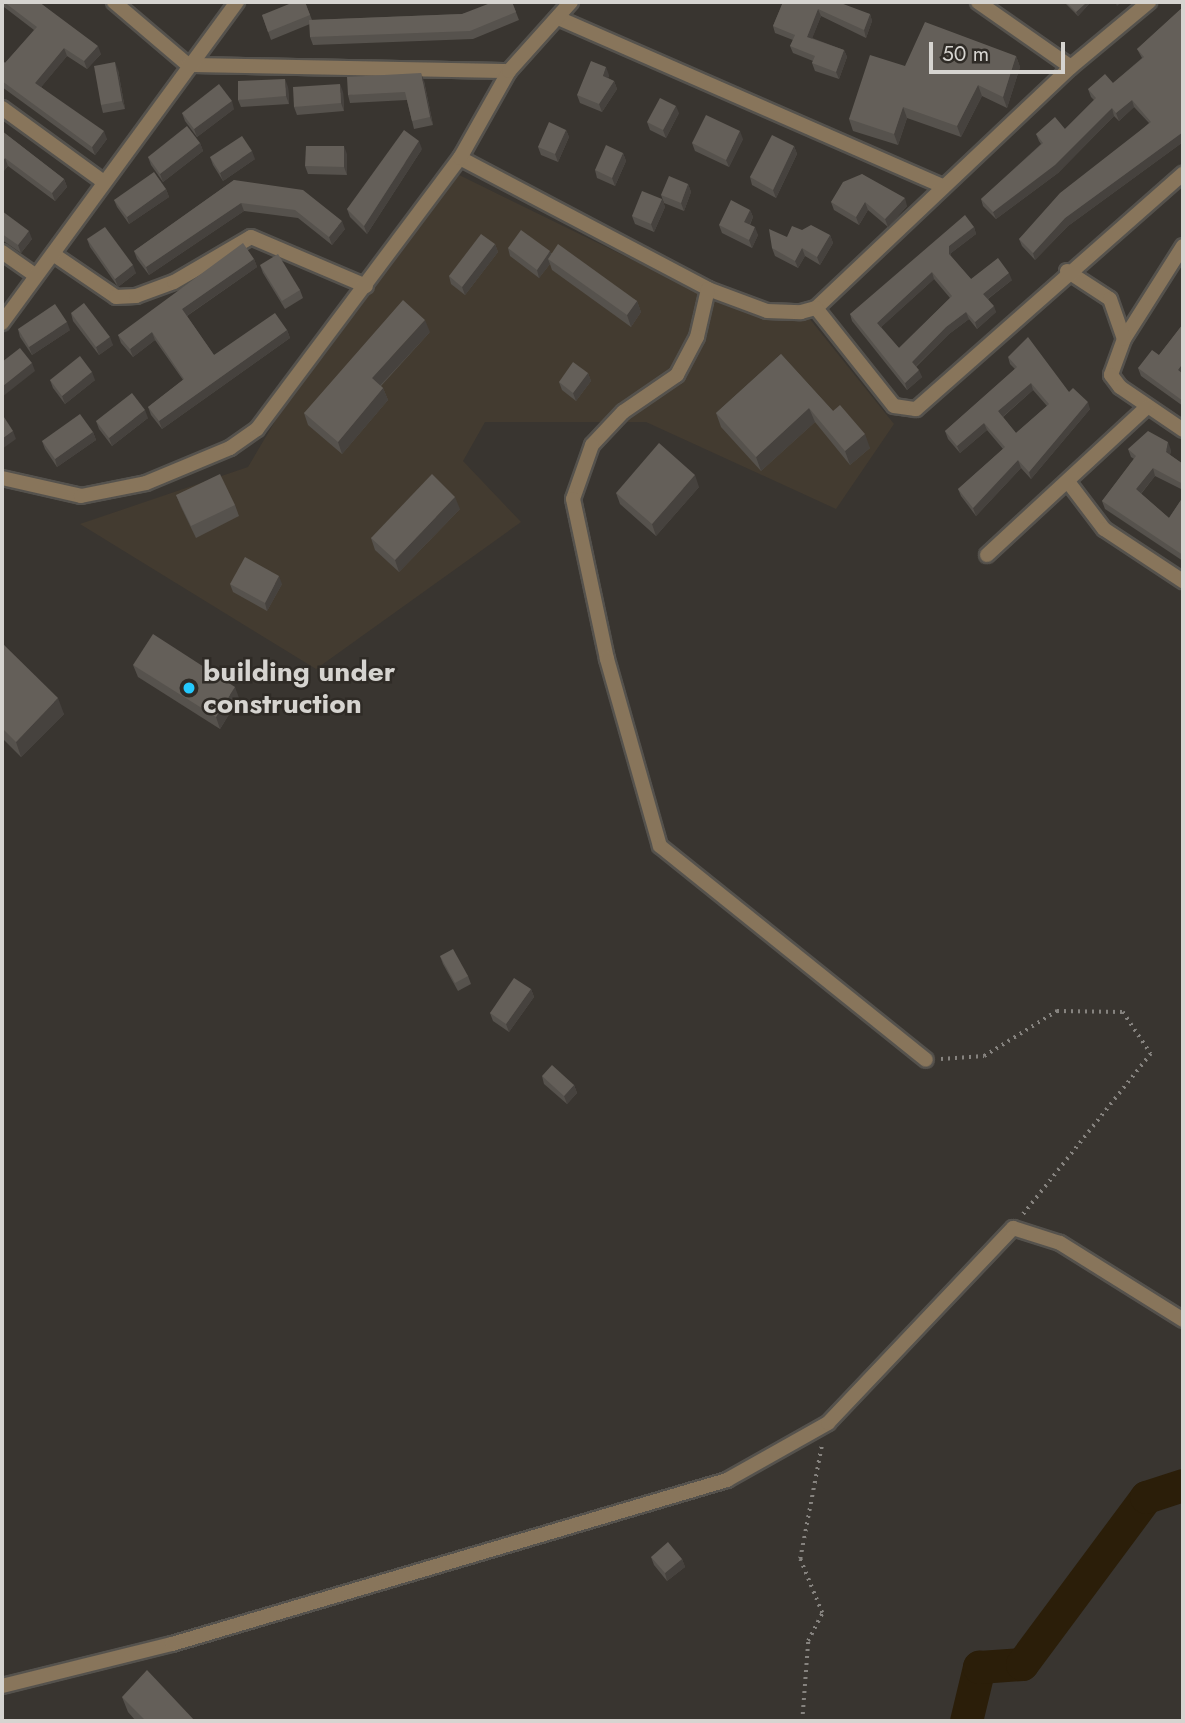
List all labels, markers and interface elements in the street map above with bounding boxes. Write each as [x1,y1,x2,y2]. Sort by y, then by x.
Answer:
scale bar [933,28,1070,72]
text: 50 m [942,39,989,69]
place label: building under construction [203,655,395,721]
marker: building under construction [181,680,197,696]

